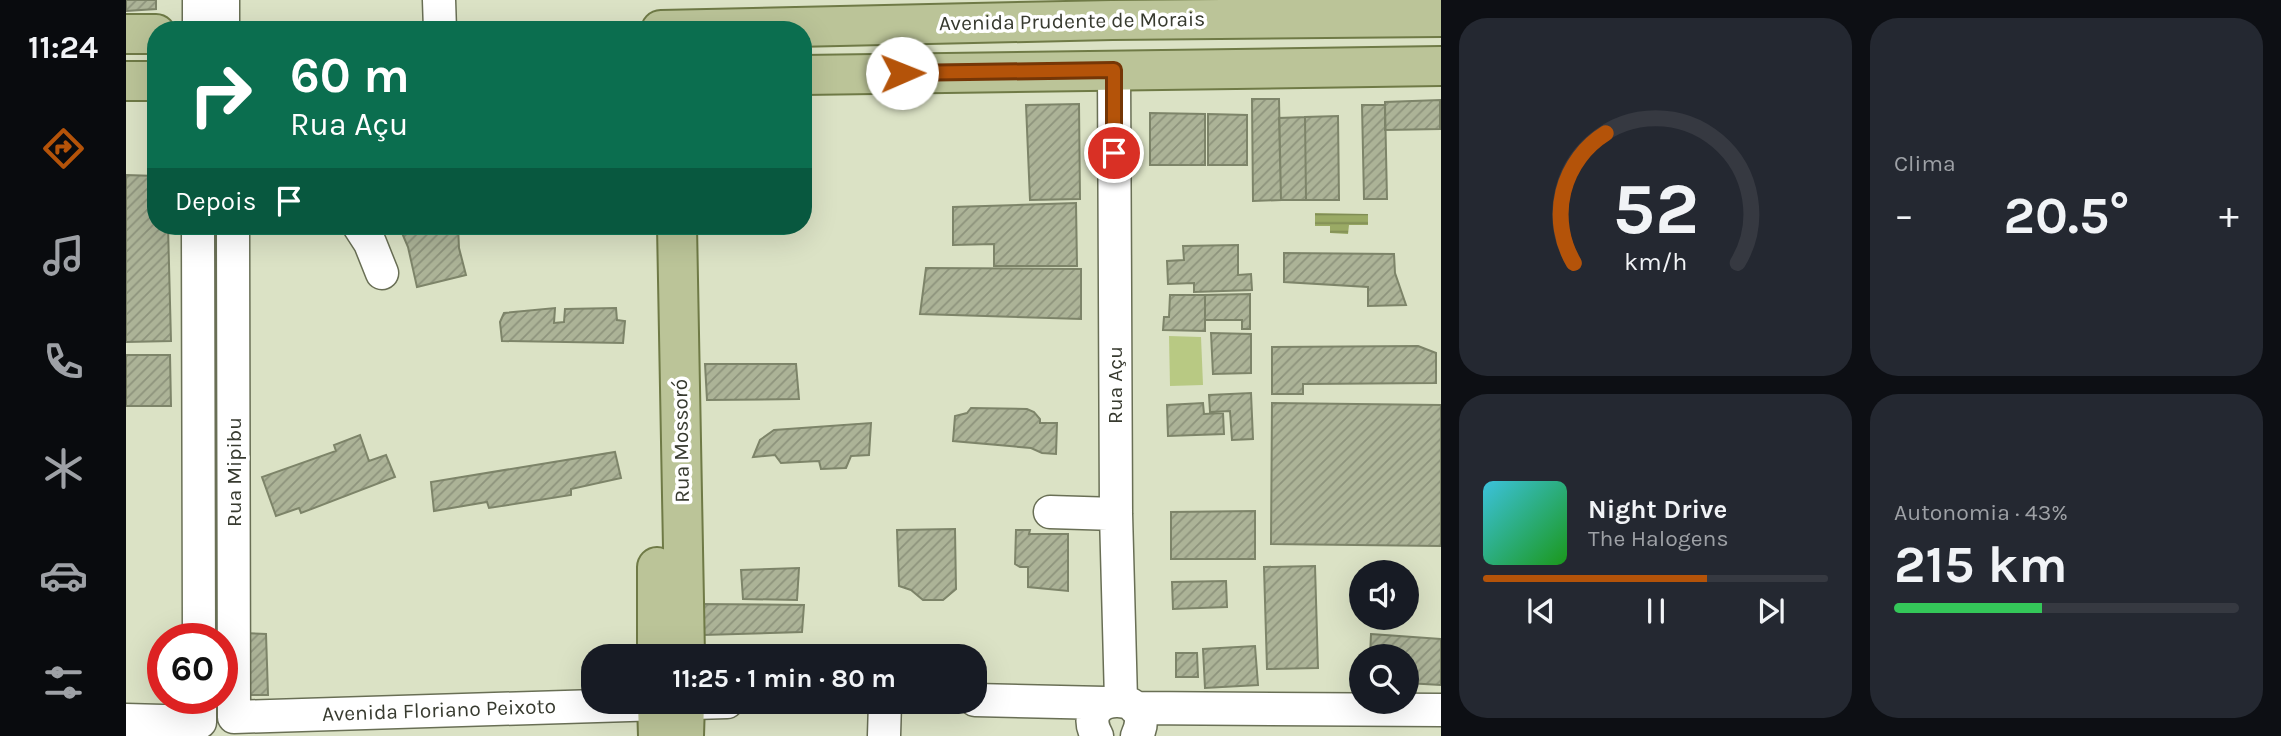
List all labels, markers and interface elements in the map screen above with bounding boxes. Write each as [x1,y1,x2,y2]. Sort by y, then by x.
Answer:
street label: Avenida Prudente de Morais [939,7,1205,35]
text: 11:24 [28,29,98,66]
position arrow [865,36,939,110]
text: 60 m [290,47,410,104]
icon: right [175,49,266,140]
text: Rua Açu [290,106,408,143]
pin [1084,123,1144,183]
icon: directions [39,124,88,173]
icon: arrive [1095,134,1133,172]
text: Clima [1894,150,1956,177]
text: 52 [1612,166,1699,251]
icon: arrive [270,182,308,220]
text: 20.5° [2004,185,2130,246]
text: Depois [175,186,256,217]
text: − [1894,193,1914,238]
text: + [2219,193,2239,238]
icon: music [39,231,88,280]
text: km/h [1624,247,1687,276]
icon: phone [39,337,88,386]
street label: Rua Açu [1103,346,1127,424]
street label: Rua Mossoró [668,379,694,503]
street label: Rua Mipibu [222,417,246,527]
icon: climate [39,444,88,493]
text: Night Drive [1588,494,1727,525]
text: Autonomia · 43% [1894,499,2068,526]
text: The Halogens [1588,525,1728,552]
text: 215 km [1894,534,2068,595]
icon: car [39,551,88,600]
map controls [1349,560,1419,714]
button: sound [1349,560,1419,630]
icon: previous [1522,592,1560,630]
icon: pause [1637,592,1675,630]
icon: next [1752,592,1790,630]
speed limit sign: 60 [147,623,238,714]
button: search [1349,644,1419,714]
icon: filters [39,658,88,707]
text: 11:25 · 1 min · 80 m [672,663,896,694]
street label: Avenida Floriano Peixoto [322,694,556,726]

